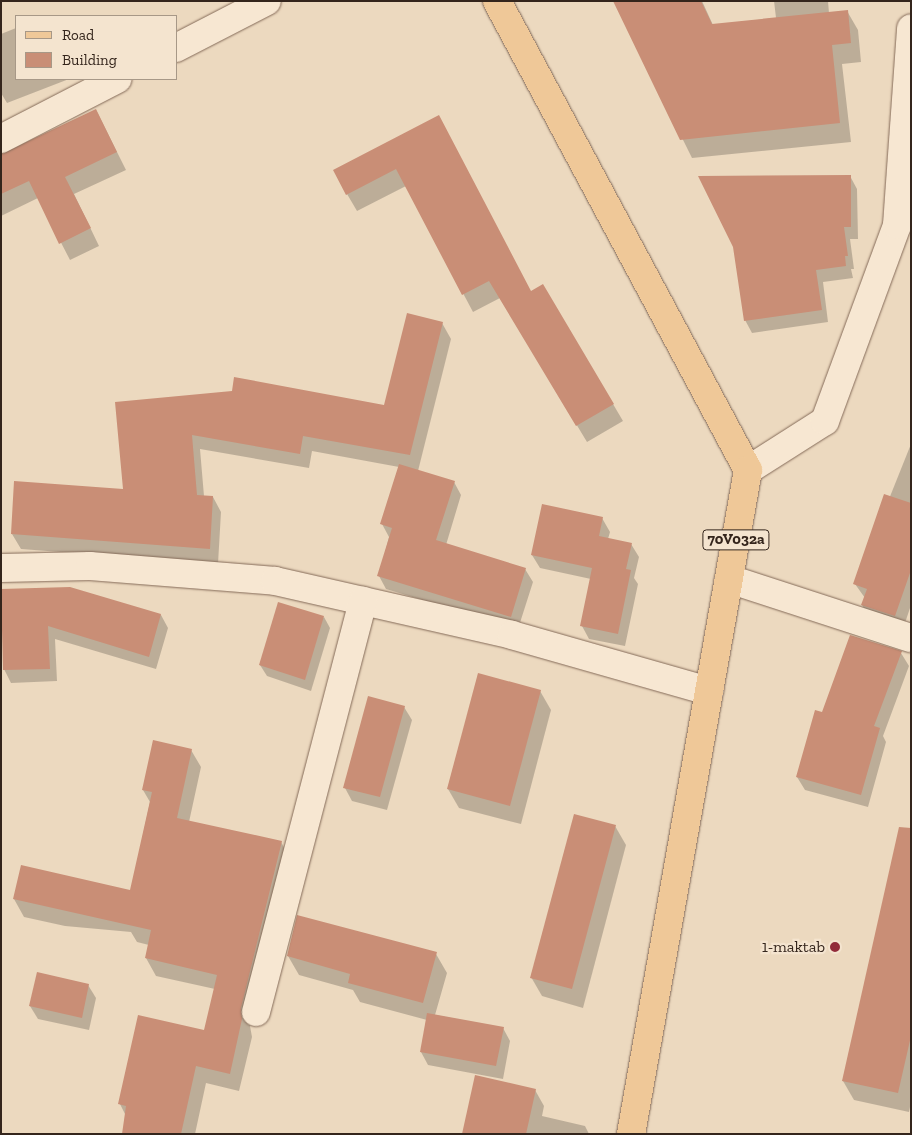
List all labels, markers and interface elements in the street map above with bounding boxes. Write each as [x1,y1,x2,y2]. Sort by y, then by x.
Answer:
legend [15,15,178,80]
text: Road [62,26,94,44]
text: Building [62,51,117,69]
road number: 70V032a [702,528,770,552]
place label: 1-maktab [762,937,825,957]
marker: 1-maktab [829,941,841,953]

